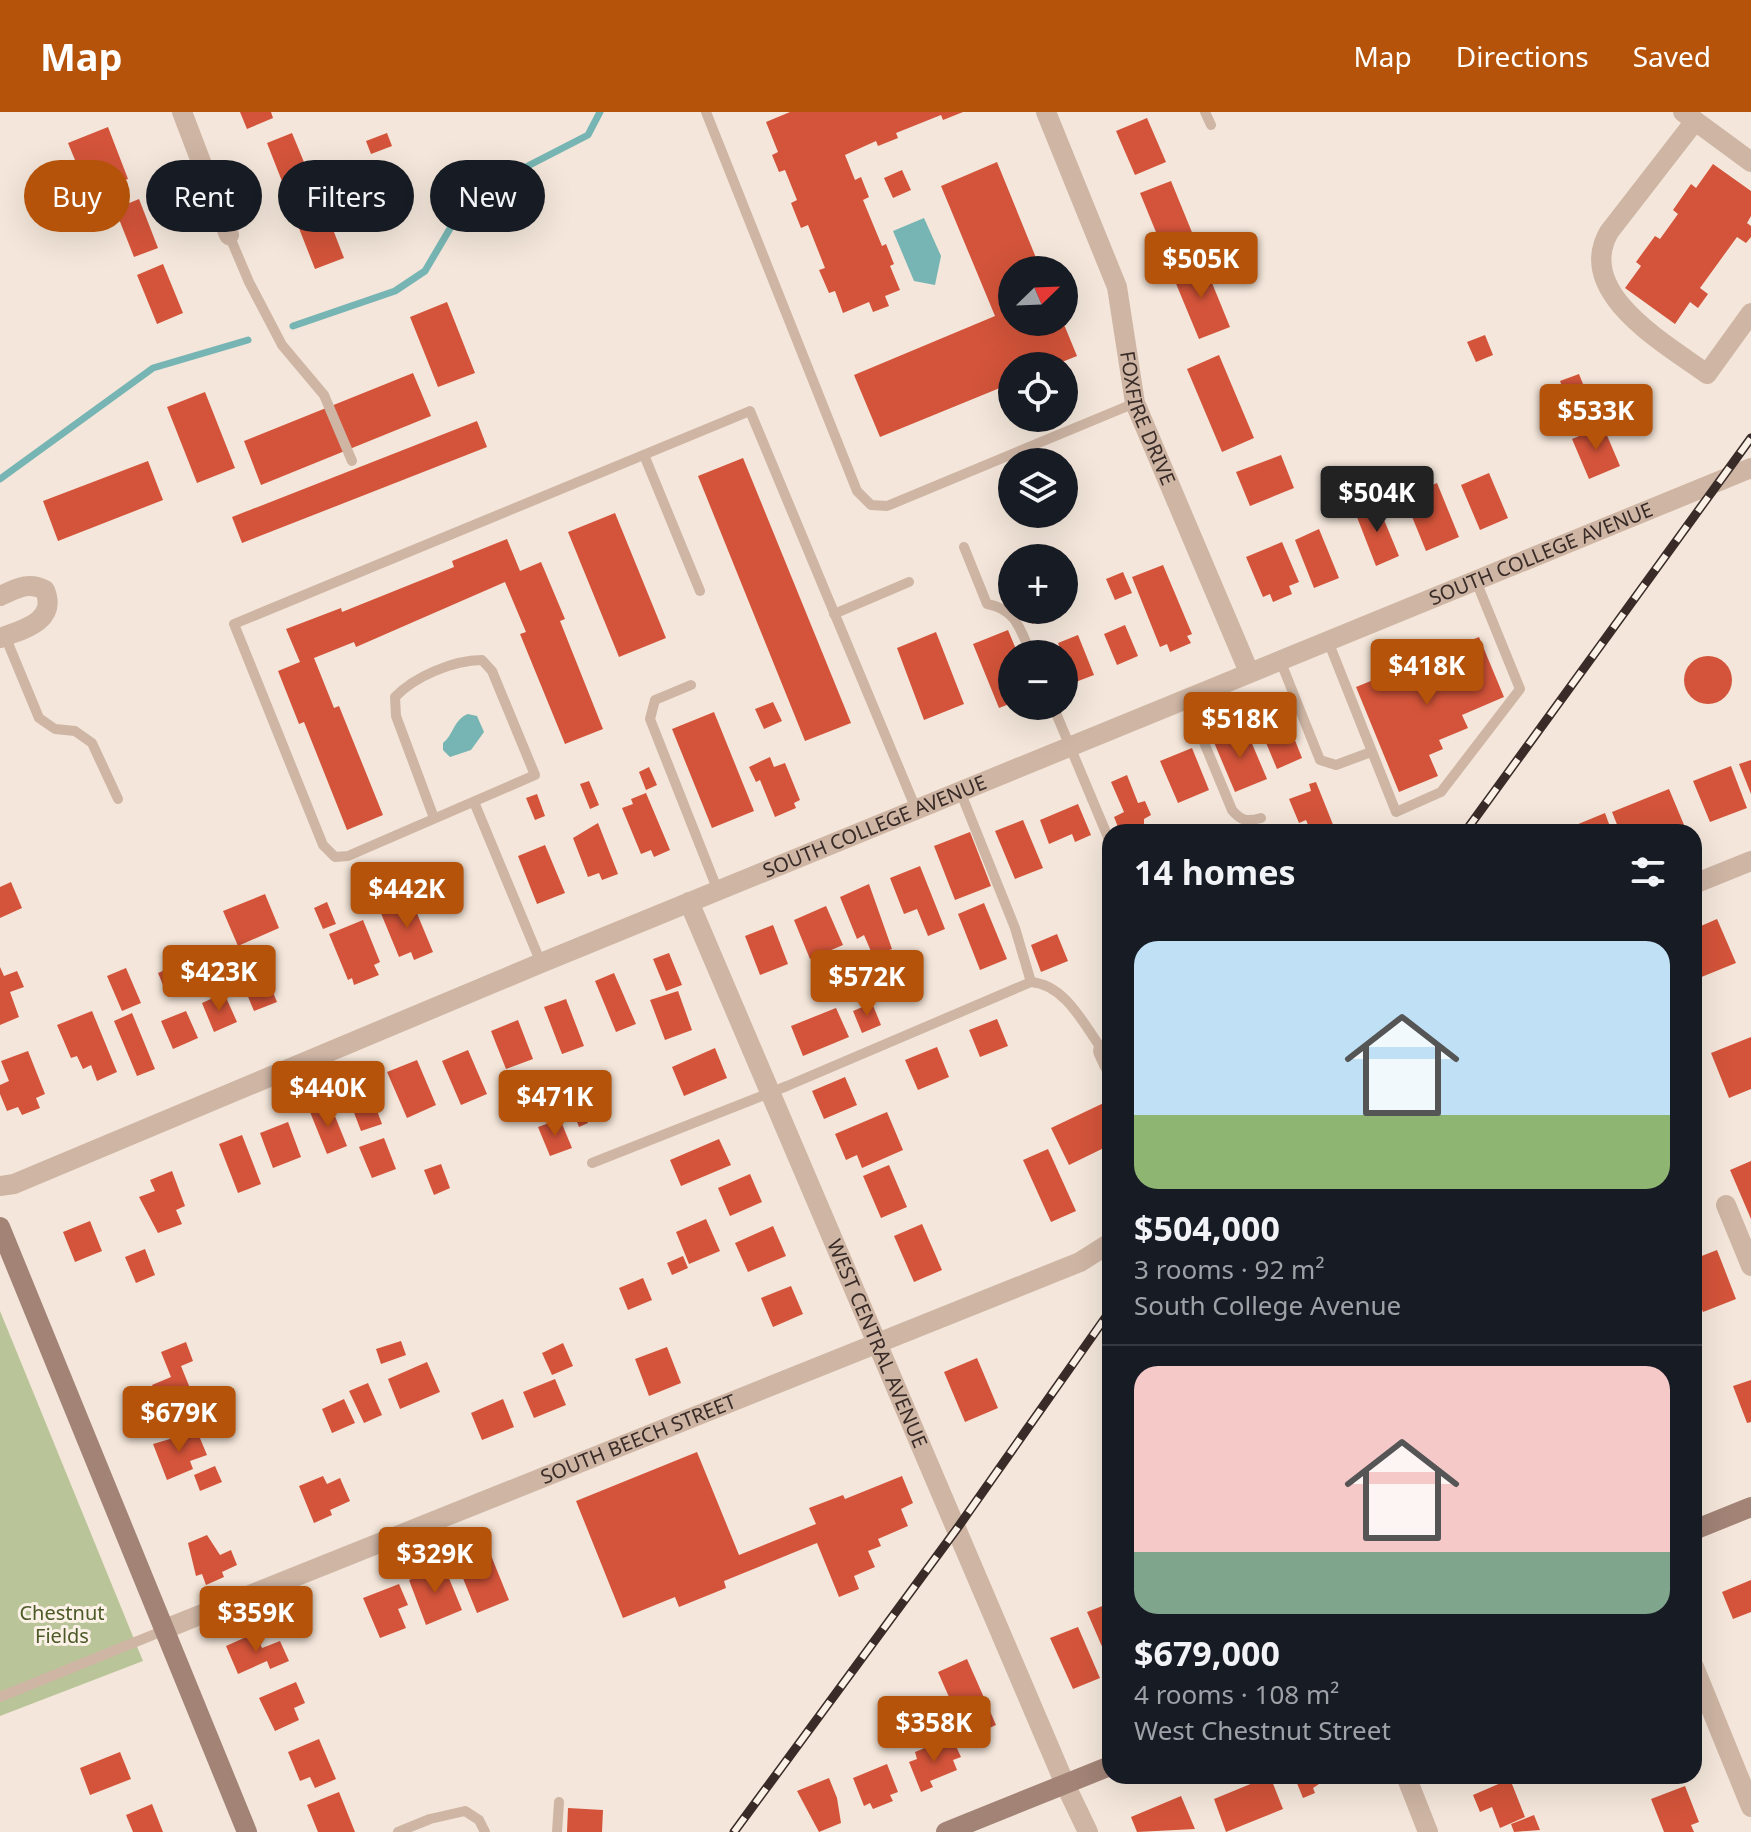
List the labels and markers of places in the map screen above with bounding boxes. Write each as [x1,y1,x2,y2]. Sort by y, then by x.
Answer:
pin: $505K [1145,232,1257,300]
pin: $533K [1540,384,1652,452]
pin: $504K [1321,466,1433,534]
pin: $418K [1371,639,1483,707]
pin: $518K [1184,692,1296,760]
pin: $442K [351,862,463,930]
pin: $423K [163,945,275,1013]
pin: $572K [811,950,923,1018]
pin: $440K [272,1061,384,1129]
pin: $471K [499,1070,611,1138]
pin: $679K [123,1386,235,1454]
pin: $329K [379,1527,491,1595]
pin: $359K [200,1586,312,1654]
pin: $358K [878,1696,990,1764]

